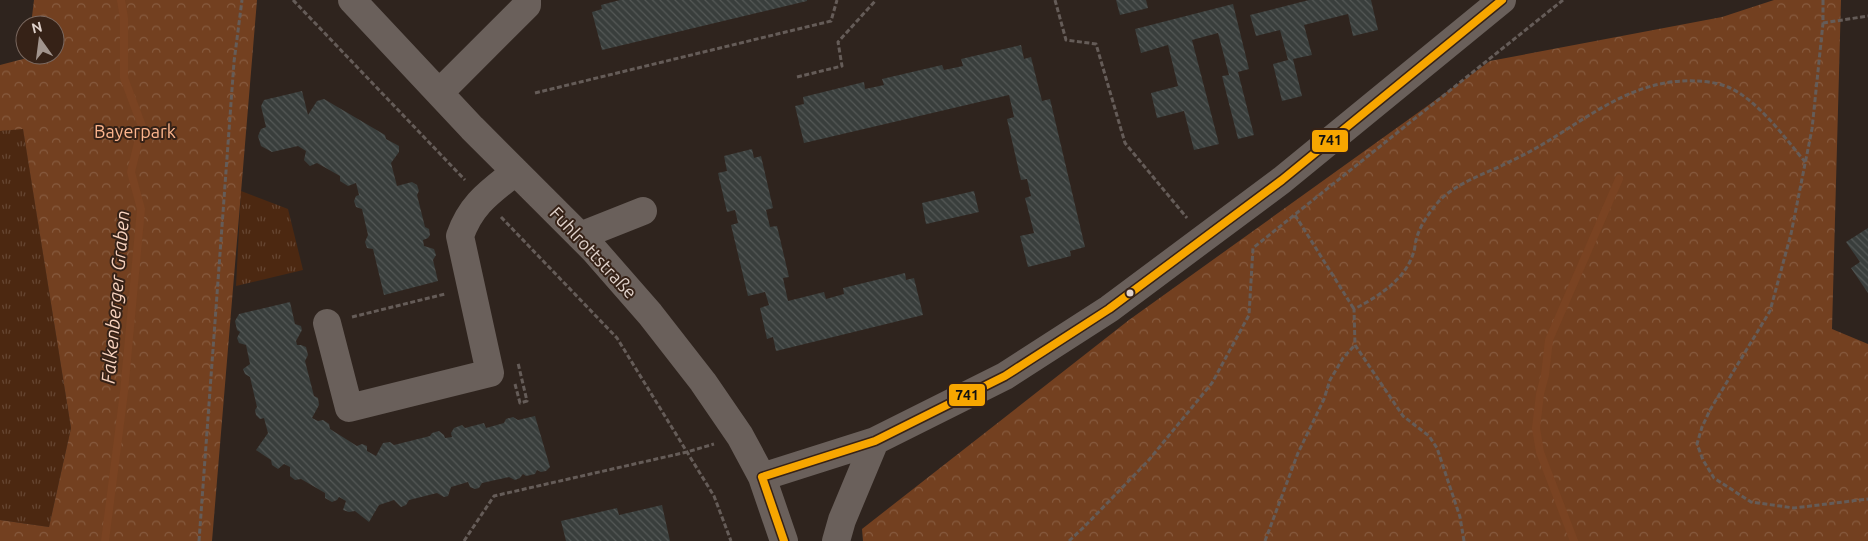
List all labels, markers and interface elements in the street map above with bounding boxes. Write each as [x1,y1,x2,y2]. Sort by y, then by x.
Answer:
north arrow [15,15,65,65]
text: N [30,18,44,36]
park label: Bayerpark [94,121,176,141]
line badge: 741 [1311,129,1349,153]
text: 741 [1318,132,1342,148]
street label: Fuhlrottstraße [546,202,641,302]
water label: Falkenberger Graben [96,209,134,385]
unlabelled marker [1125,288,1135,298]
line badge: 741 [948,383,986,407]
text: 741 [955,387,979,403]

